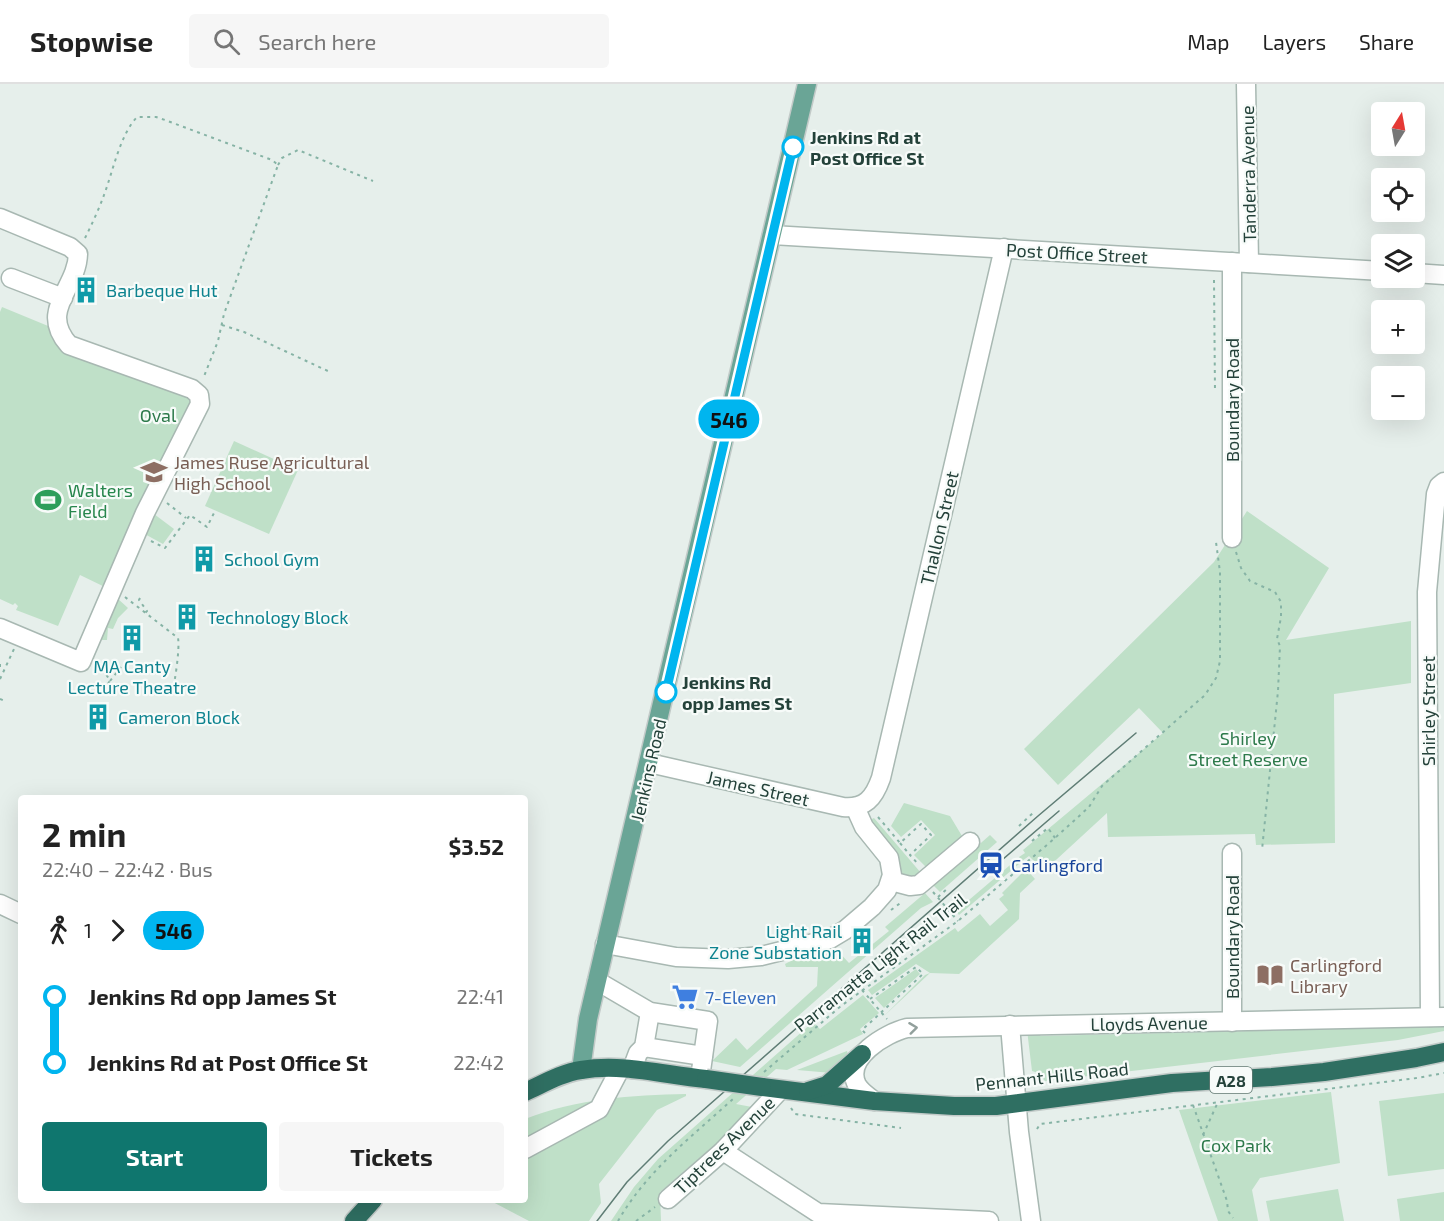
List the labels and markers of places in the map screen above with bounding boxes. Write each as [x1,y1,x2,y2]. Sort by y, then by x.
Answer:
place label: Jenkins Rd at Post Office St [810,126,925,169]
marker: Jenkins Rd at Post Office St [782,136,804,158]
building icon: Barbeque Hut [71,275,101,305]
place label: Barbeque Hut [106,279,218,301]
place label: James Ruse Agricultural High School [174,451,370,494]
school or university icon: James Ruse Agricultural High School [139,457,169,487]
place label: Walters Field [68,479,133,522]
sports icon: Walters Field [33,485,63,515]
building icon: School Gym [189,544,219,574]
place label: School Gym [224,548,319,570]
building icon: Technology Block [172,602,202,632]
place label: Technology Block [207,606,349,628]
building icon: MA Canty Lecture Theatre [117,623,147,653]
place label: MA Canty Lecture Theatre [67,655,197,698]
place label: Jenkins Rd opp James St [682,671,793,714]
marker: Jenkins Rd opp James St [655,681,677,703]
building icon: Cameron Block [83,702,113,732]
place label: Cameron Block [118,706,240,728]
station icon: Carlingford [976,850,1006,880]
place label: Carlingford [1011,854,1103,876]
place label: Light Rail Zone Substation [709,920,843,963]
building icon: Light Rail Zone Substation [847,926,877,956]
place label: Carlingford Library [1290,954,1382,997]
library icon: Carlingford Library [1255,960,1285,990]
supermarket icon: 7-Eleven [670,982,700,1012]
place label: 7-Eleven [705,986,777,1008]

